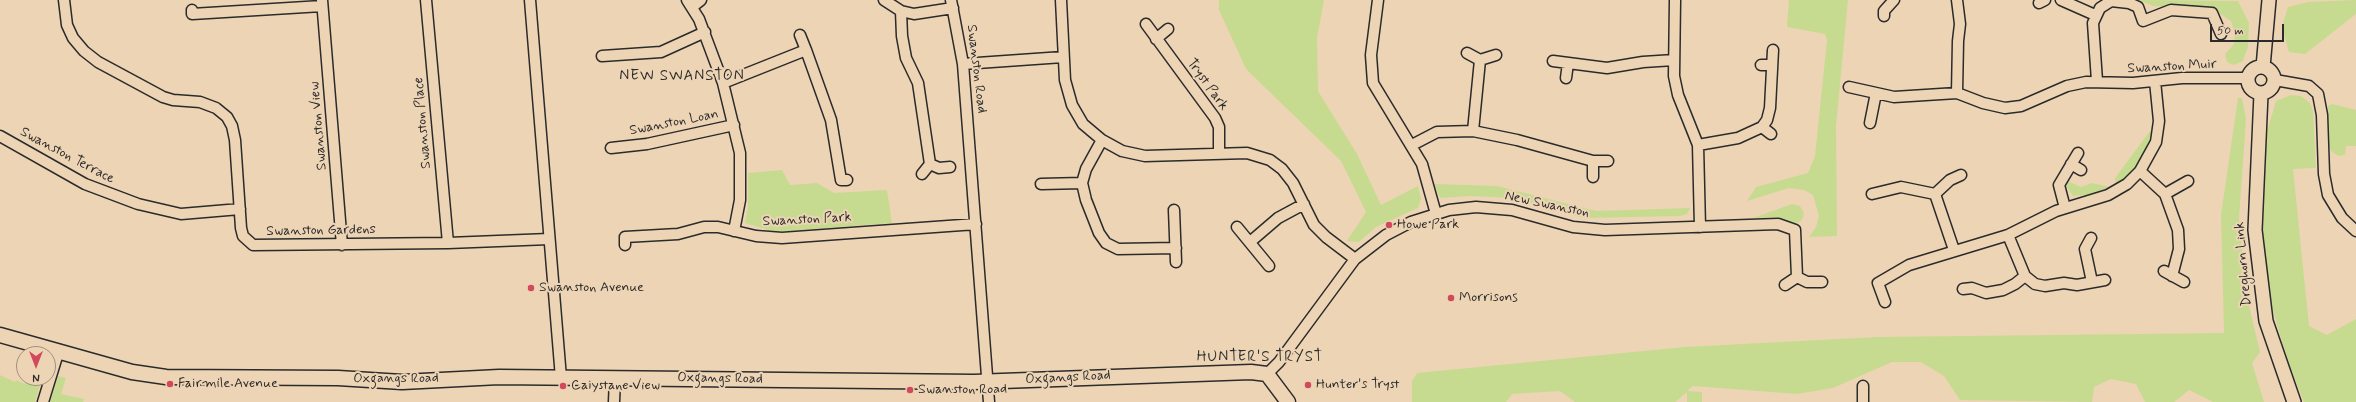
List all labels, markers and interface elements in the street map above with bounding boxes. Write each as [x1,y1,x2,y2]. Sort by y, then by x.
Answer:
scale bar [2212,16,2286,42]
text: 50 m [2217,23,2244,39]
street label: Swanston Road [962,24,990,114]
street label: Tryst Park [1183,56,1231,114]
street label: Swanston Muir [2127,56,2217,78]
district label: NEW SWANSTON [620,68,744,86]
street label: Swanston Place [411,76,435,170]
street label: Swanston View [307,81,331,171]
street label: Swanston Loan [628,106,720,140]
street label: Swanston Terrace [17,124,117,188]
street label: New Swanston [1503,188,1591,222]
street label: Swanston Park [762,209,852,231]
place label: Howe Park [1397,217,1459,233]
marker: Howe Park [1384,220,1394,230]
street label: Dreghorn Link [2232,221,2256,307]
street label: Swanston Gardens [266,222,376,240]
place label: Swanston Avenue [539,280,644,296]
marker: Swanston Avenue [526,283,536,293]
place label: Morrisons [1459,290,1518,306]
marker: Morrisons [1446,293,1456,303]
north arrow [16,346,56,386]
district label: HUNTER'S TRYST [1194,349,1326,367]
street label: Oxgangs Road [1025,367,1111,389]
text: N [32,370,40,384]
street label: Oxgangs Road [677,370,763,388]
street label: Oxgangs Road [353,371,439,387]
place label: Fairmile Avenue [178,376,278,392]
place label: Hunter's Tryst [1316,377,1400,393]
place label: Caiystane View [571,378,660,394]
marker: Fairmile Avenue [165,379,175,389]
marker: Hunter's Tryst [1303,380,1313,390]
marker: Caiystane View [558,381,568,391]
place label: Swanston Road [918,382,1007,398]
marker: Swanston Road [905,385,915,395]

